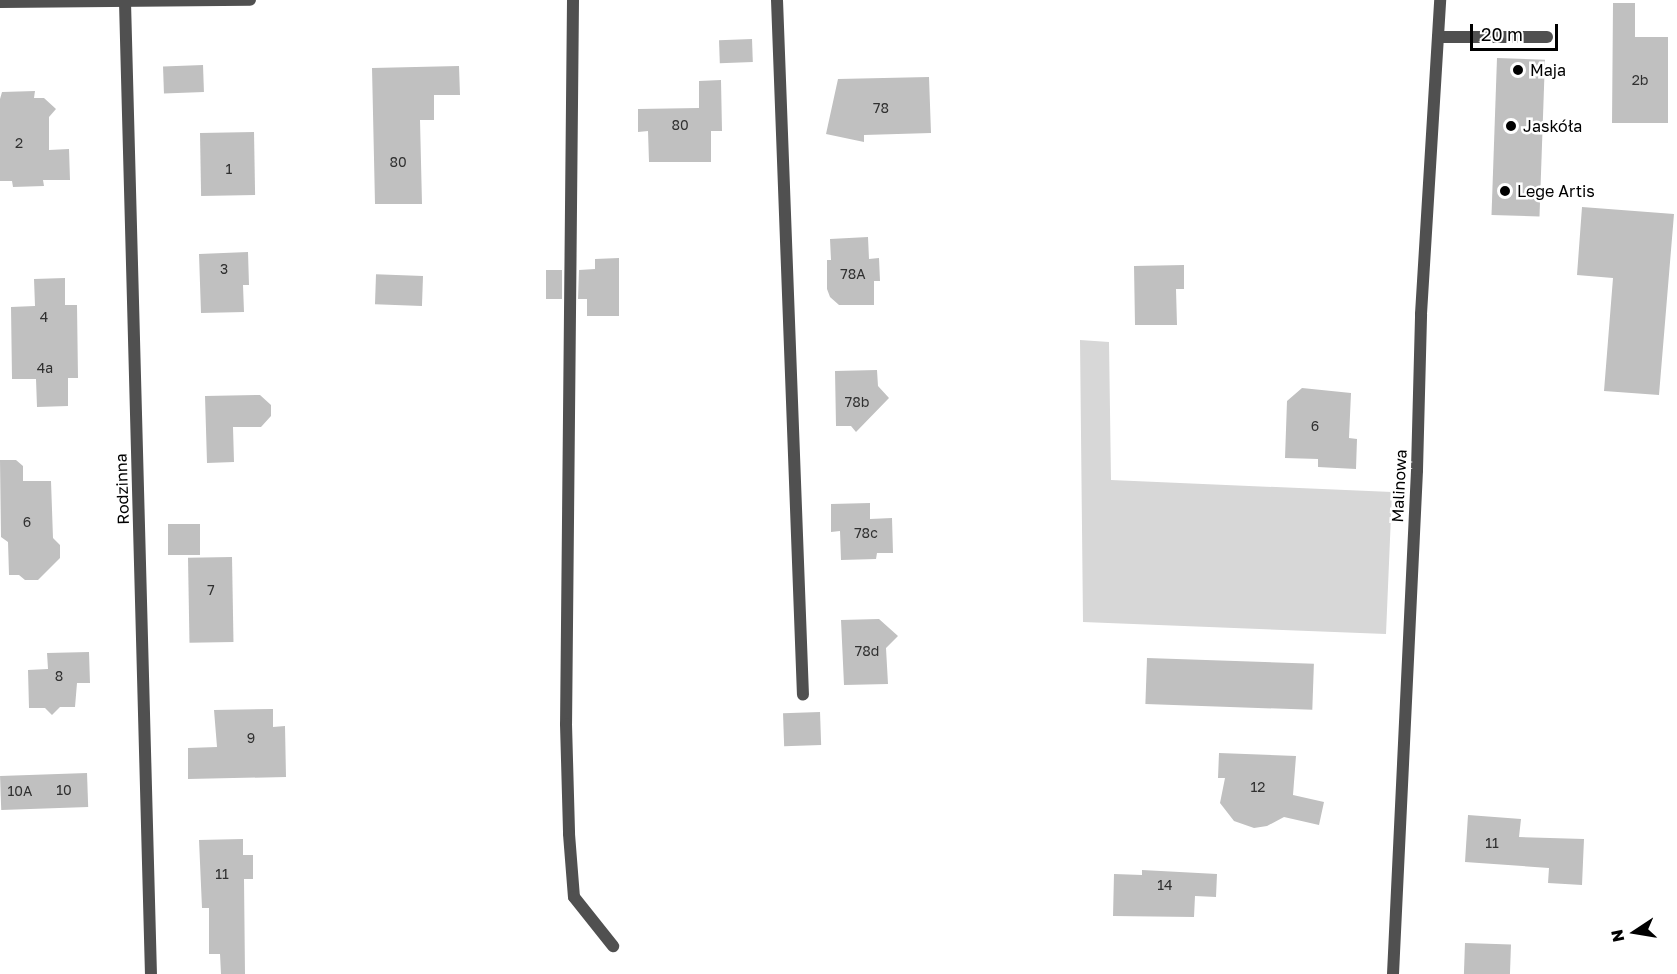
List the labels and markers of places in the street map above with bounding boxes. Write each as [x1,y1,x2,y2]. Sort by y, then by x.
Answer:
place label: Maja [1530,60,1566,80]
marker: Maja [1511,63,1525,77]
place label: Jaskóła [1523,116,1582,136]
marker: Jaskóła [1504,119,1518,133]
place label: Lege Artis [1517,181,1595,201]
marker: Lege Artis [1498,184,1512,198]

